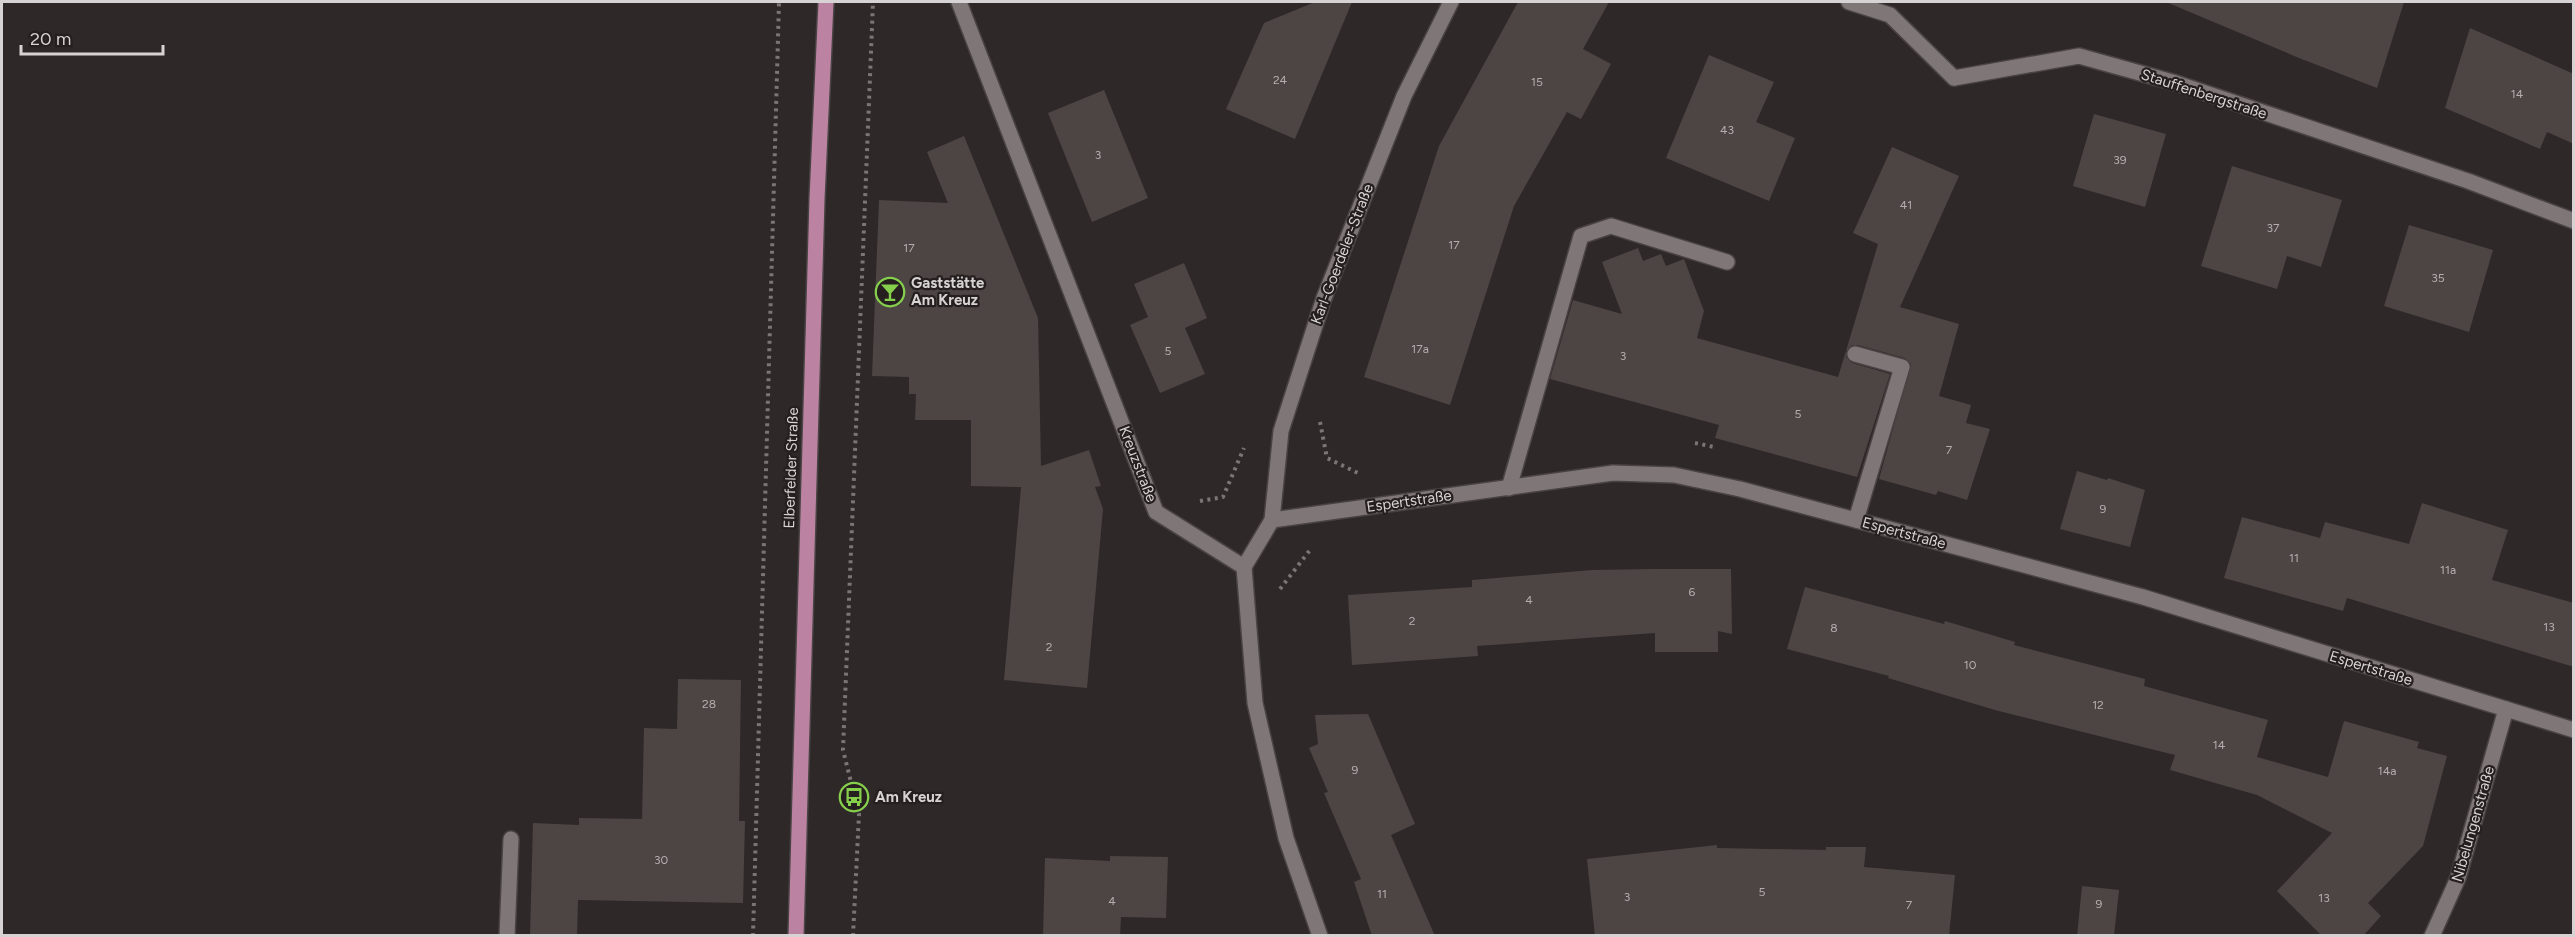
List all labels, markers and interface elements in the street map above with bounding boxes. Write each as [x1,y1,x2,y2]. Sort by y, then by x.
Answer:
scale bar [21,18,164,56]
text: 20 m [30,28,71,50]
street label: Stauffenbergstraße [2139,65,2269,123]
house number: 24 [1273,73,1288,87]
house number: 15 [1531,75,1543,89]
house number: 14 [2511,87,2524,101]
house number: 43 [1720,123,1734,137]
house number: 3 [1095,148,1101,162]
house number: 39 [2113,153,2127,167]
street label: Karl-Goerdeler-Straße [1307,181,1377,327]
house number: 41 [1900,198,1912,212]
house number: 37 [2267,221,2280,235]
house number: 17 [1448,238,1460,252]
house number: 17 [903,241,915,255]
house number: 35 [2431,271,2445,285]
place label: Gaststätte Am Kreuz [911,274,985,309]
bar icon: Gaststätte Am Kreuz [874,276,906,308]
house number: 17a [1411,342,1429,356]
house number: 5 [1165,344,1172,358]
house number: 3 [1620,349,1626,363]
street label: Elberfelder Straße [780,407,802,529]
house number: 5 [1795,407,1802,421]
street label: Kreuzstraße [1115,423,1161,505]
house number: 7 [1946,443,1953,457]
street label: Espertstraße [1365,486,1453,516]
house number: 9 [2100,502,2107,516]
street label: Espertstraße [1860,513,1948,553]
house number: 11 [2289,551,2299,565]
house number: 11a [2440,563,2456,577]
house number: 6 [1689,585,1696,599]
house number: 4 [1525,593,1533,607]
house number: 2 [1409,614,1415,628]
house number: 13 [2543,620,2555,634]
house number: 8 [1830,621,1838,635]
house number: 2 [1046,640,1052,654]
street label: Espertstraße [2327,647,2415,689]
house number: 10 [1964,658,1977,672]
house number: 28 [702,697,716,711]
house number: 12 [2092,698,2104,712]
house number: 14 [2213,738,2226,752]
house number: 9 [1352,763,1359,777]
house number: 14a [2378,764,2396,778]
street label: Nibelungenstraße [2448,764,2498,884]
bus stop icon: Am Kreuz [838,781,870,813]
place label: Am Kreuz [875,788,942,806]
house number: 30 [654,853,668,867]
house number: 5 [1759,885,1766,899]
house number: 11 [1377,887,1387,901]
house number: 3 [1624,890,1630,904]
house number: 13 [2318,891,2330,905]
house number: 4 [1108,894,1116,908]
house number: 9 [2096,897,2103,911]
house number: 7 [1906,898,1913,912]

